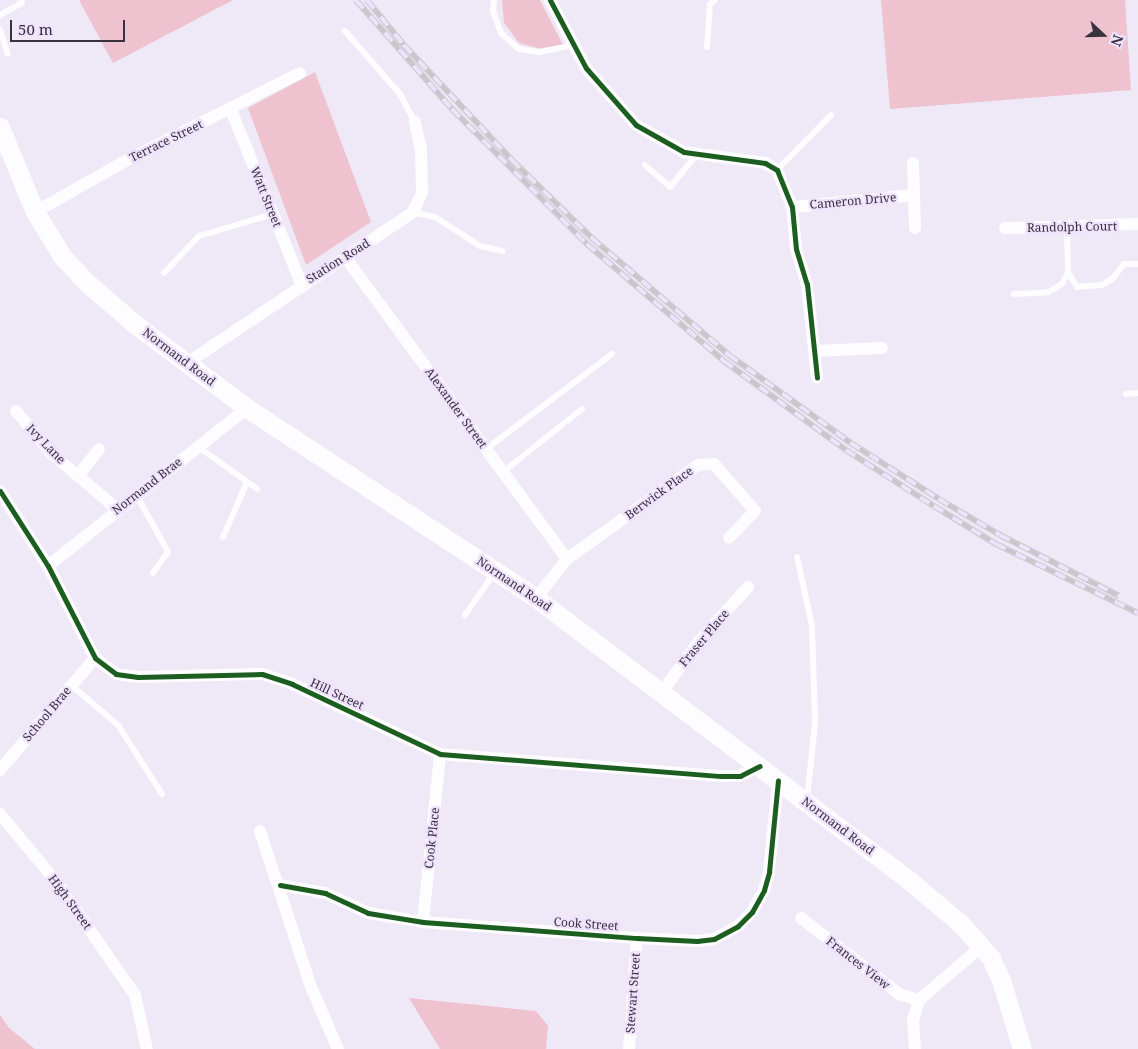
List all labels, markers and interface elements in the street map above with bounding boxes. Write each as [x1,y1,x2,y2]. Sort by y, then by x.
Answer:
scale bar [12,10,128,42]
north arrow [1078,10,1128,60]
text: 50 m [18,19,53,39]
text: N [1107,32,1128,49]
street label: Terrace Street [127,117,205,165]
street label: Watt Street [247,165,285,229]
street label: Cameron Drive [809,190,897,212]
street label: Randolph Court [1027,219,1117,235]
street label: Station Road [304,236,372,286]
street label: Normand Road [140,325,218,389]
street label: Alexander Street [422,365,490,451]
street label: Ivy Lane [24,421,68,467]
street label: Normand Brae [109,454,185,518]
street label: Berwick Place [622,464,696,522]
street label: Normand Road [474,554,554,614]
street label: Fraser Place [676,607,732,669]
street label: Hill Street [308,675,366,713]
street label: School Brae [20,684,74,744]
street label: Normand Road [799,794,877,858]
street label: Cook Place [422,807,442,869]
street label: High Street [45,872,95,932]
street label: Cook Street [553,915,619,933]
street label: Frances View [823,934,893,992]
street label: Stewart Street [623,952,643,1034]

